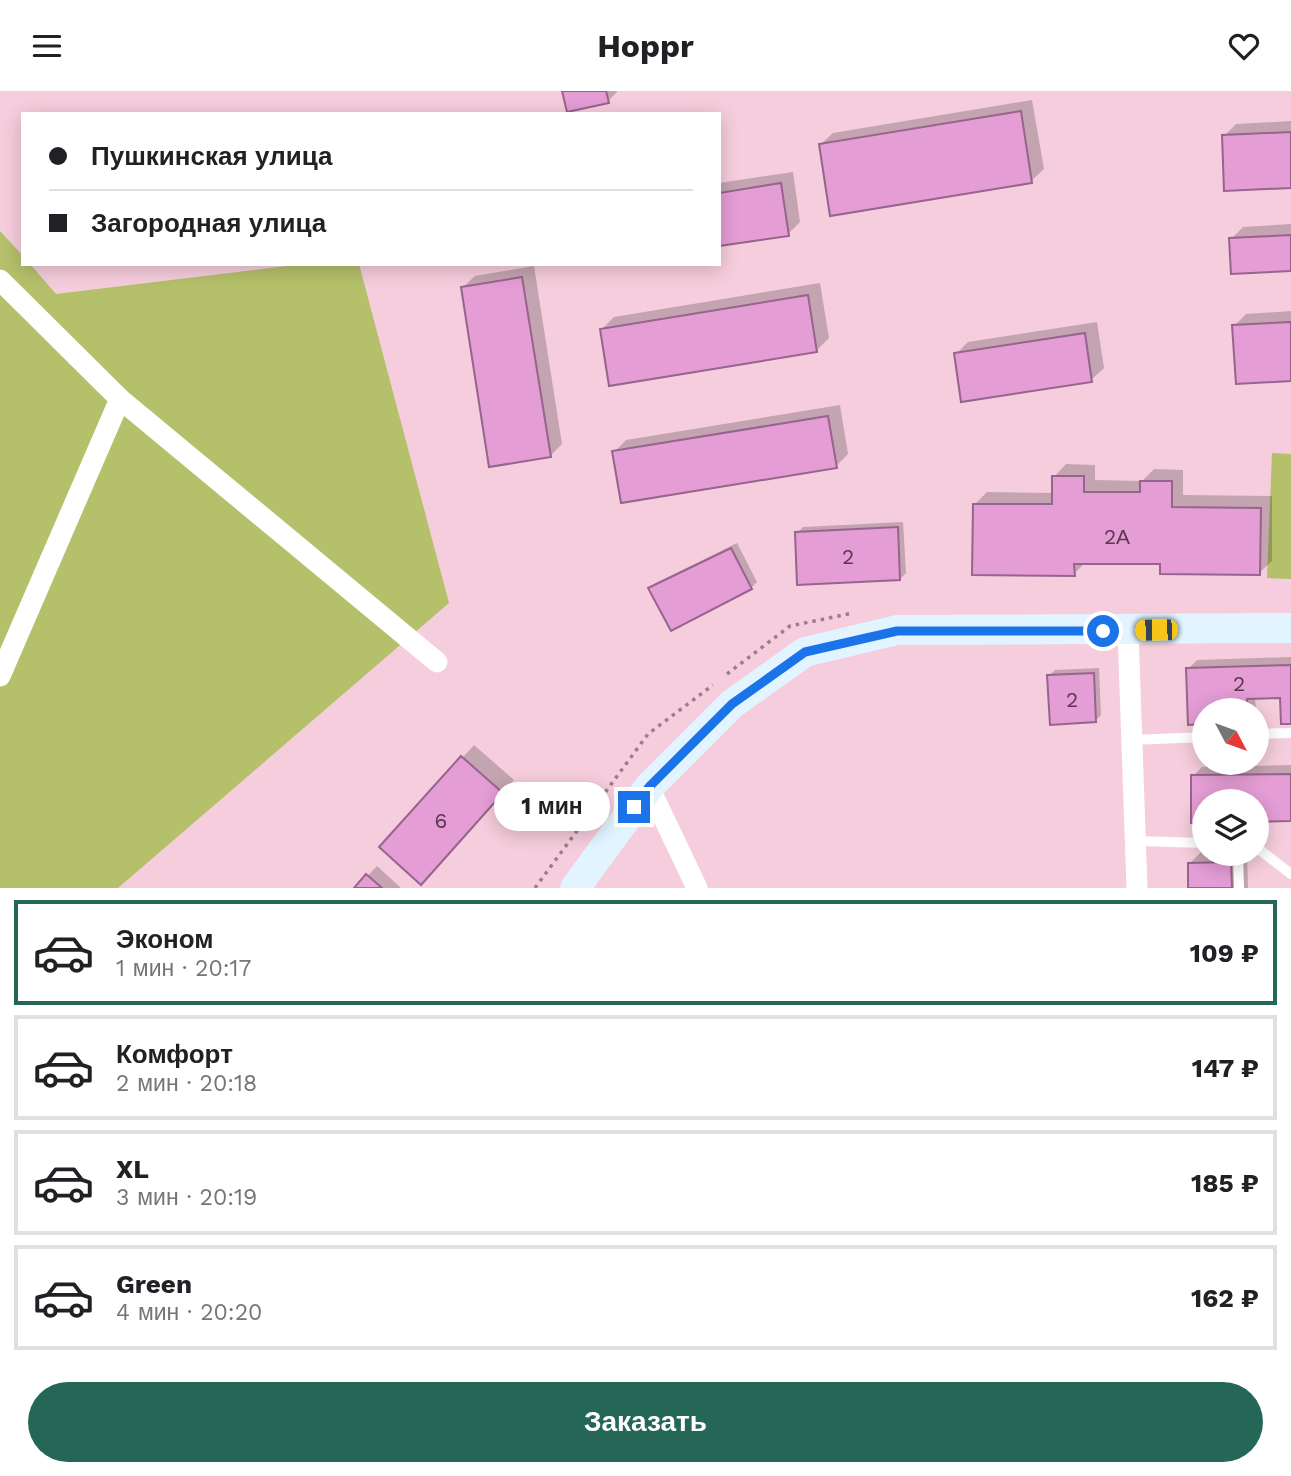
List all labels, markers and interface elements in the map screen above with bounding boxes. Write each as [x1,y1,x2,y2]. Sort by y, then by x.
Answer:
icon: menu [28,27,66,65]
text: Hoppr [597,27,694,65]
icon: heart [1225,27,1263,65]
text: Пушкинская улица [91,141,332,171]
text: Загородная улица [91,208,326,238]
house number: 2А [1104,524,1130,549]
house number: 2 [842,544,854,569]
route start [1087,615,1119,647]
car [1135,619,1178,641]
house number: 2 [1233,671,1245,696]
house number: 2 [1066,687,1078,712]
north arrow [1192,698,1269,775]
map controls [1192,698,1269,866]
callout: 1 мин [494,783,610,831]
button: layers [1192,789,1269,866]
route end [618,791,650,823]
text: 1 мин [521,793,583,820]
house number: 6 [435,808,447,833]
icon: car [32,921,95,984]
text: Эконом [116,924,214,954]
text: 109 ₽ [1190,938,1259,968]
text: 1 мин · 20:17 [116,955,251,982]
icon: car [32,1036,95,1099]
text: Комфорт [116,1039,233,1069]
text: 147 ₽ [1192,1053,1259,1083]
text: 2 мин · 20:18 [116,1070,257,1097]
icon: car [32,1151,95,1214]
text: XL [116,1154,149,1184]
text: 185 ₽ [1191,1168,1259,1198]
text: 3 мин · 20:19 [116,1184,257,1211]
icon: car [32,1266,95,1329]
text: Green [116,1269,192,1299]
text: 162 ₽ [1191,1283,1259,1313]
text: 4 мин · 20:20 [116,1299,262,1326]
button: Заказать [28,1382,1263,1462]

